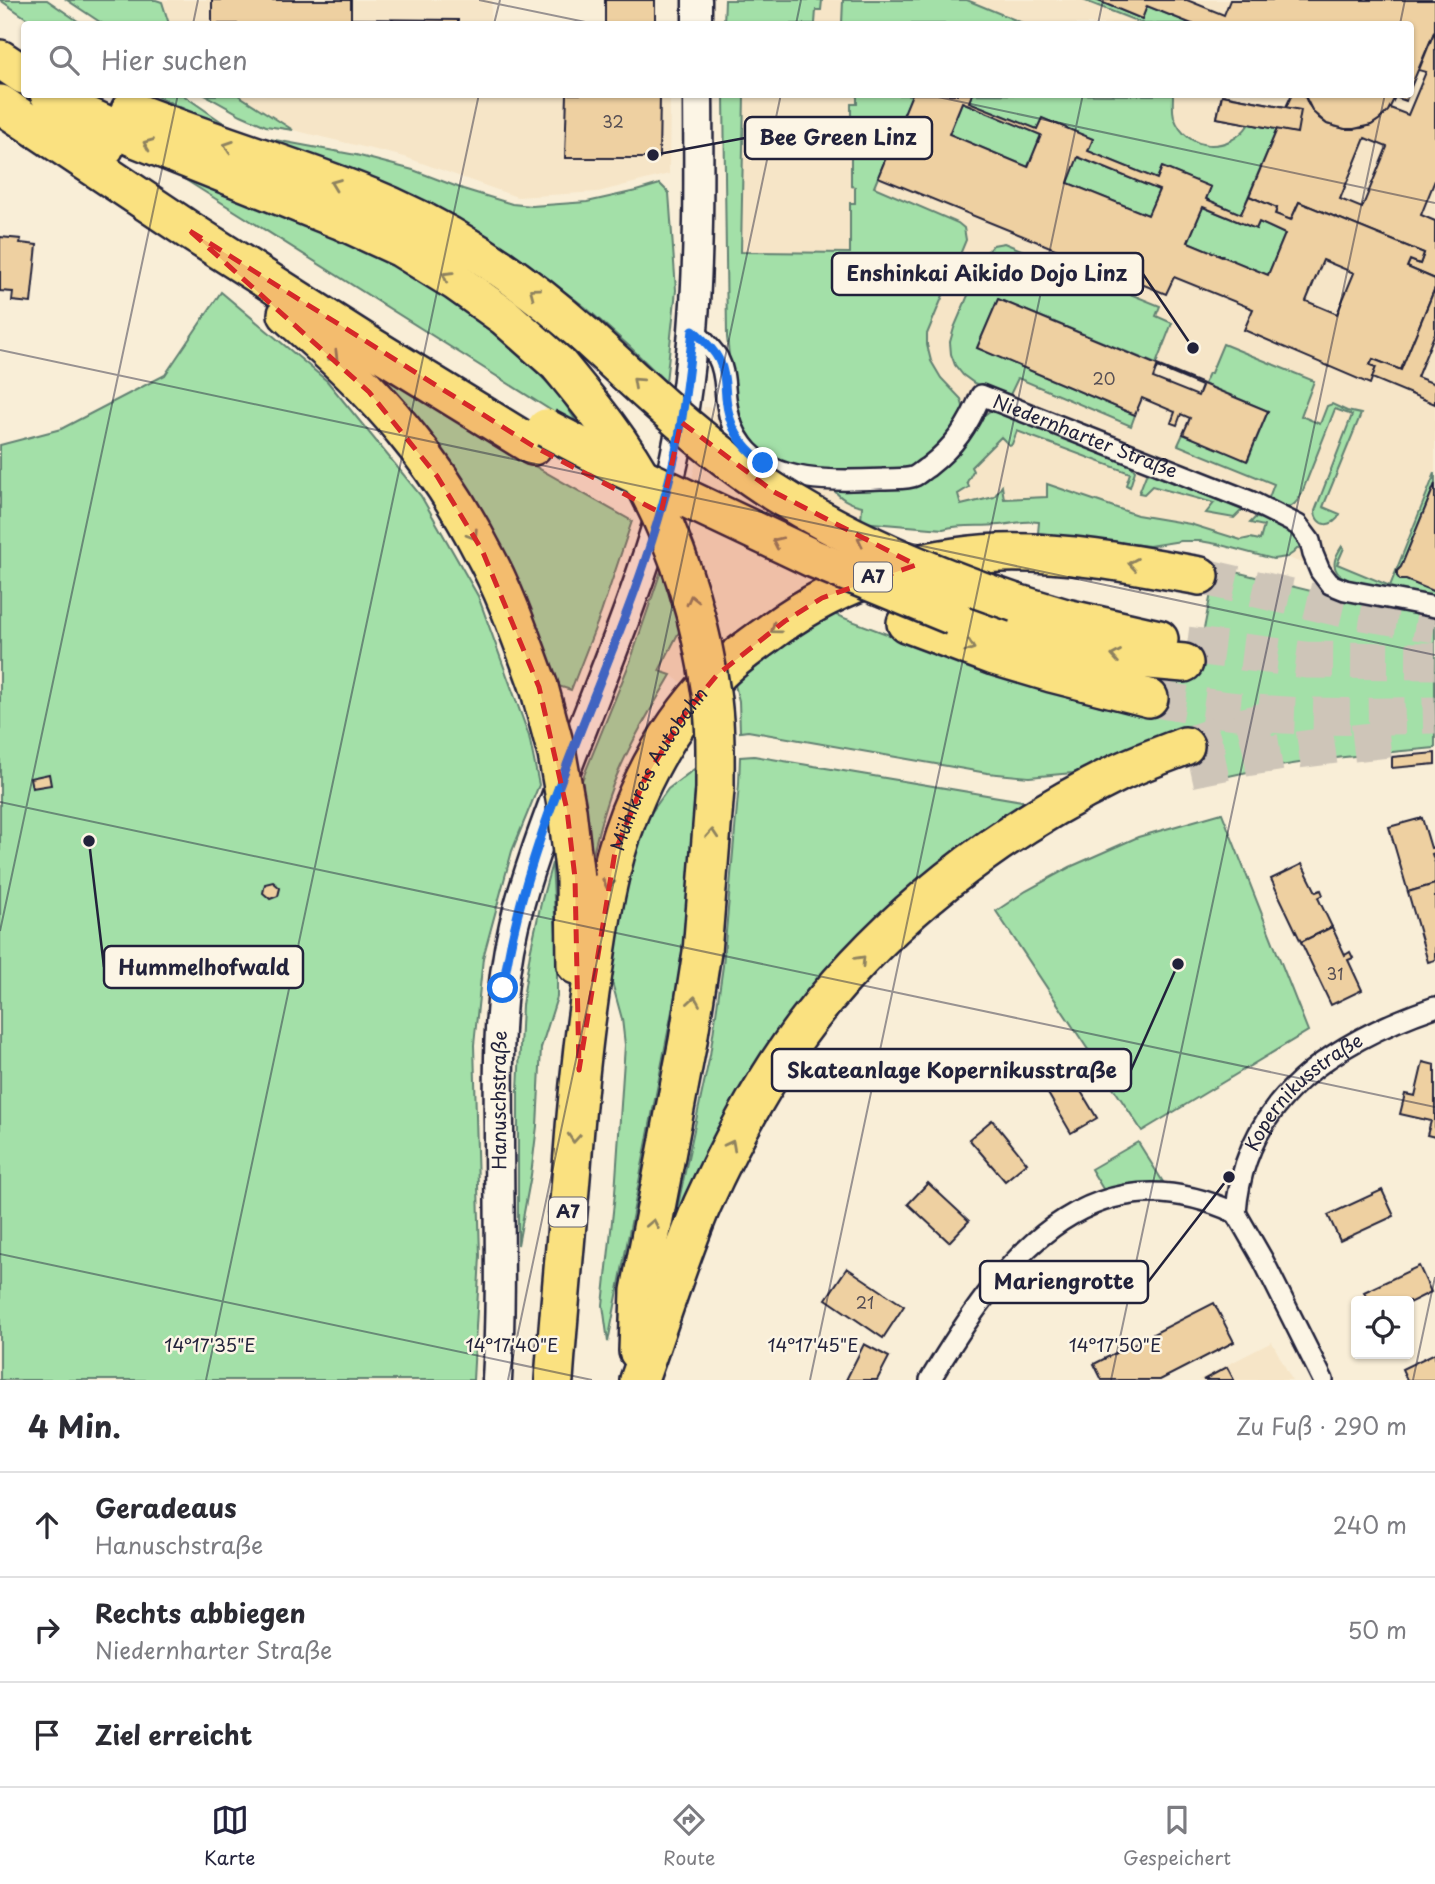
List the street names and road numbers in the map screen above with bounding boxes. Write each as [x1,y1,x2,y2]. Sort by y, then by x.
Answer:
street label: Niedernharter Straße [989,386,1182,484]
road number: A7 [854,562,892,592]
street label: Mühlkreis Autobahn [602,680,713,854]
street label: Kopernikusstraße [1237,1025,1367,1155]
street label: Hanuschstraße [484,1030,513,1170]
road number: A7 [549,1198,587,1226]

